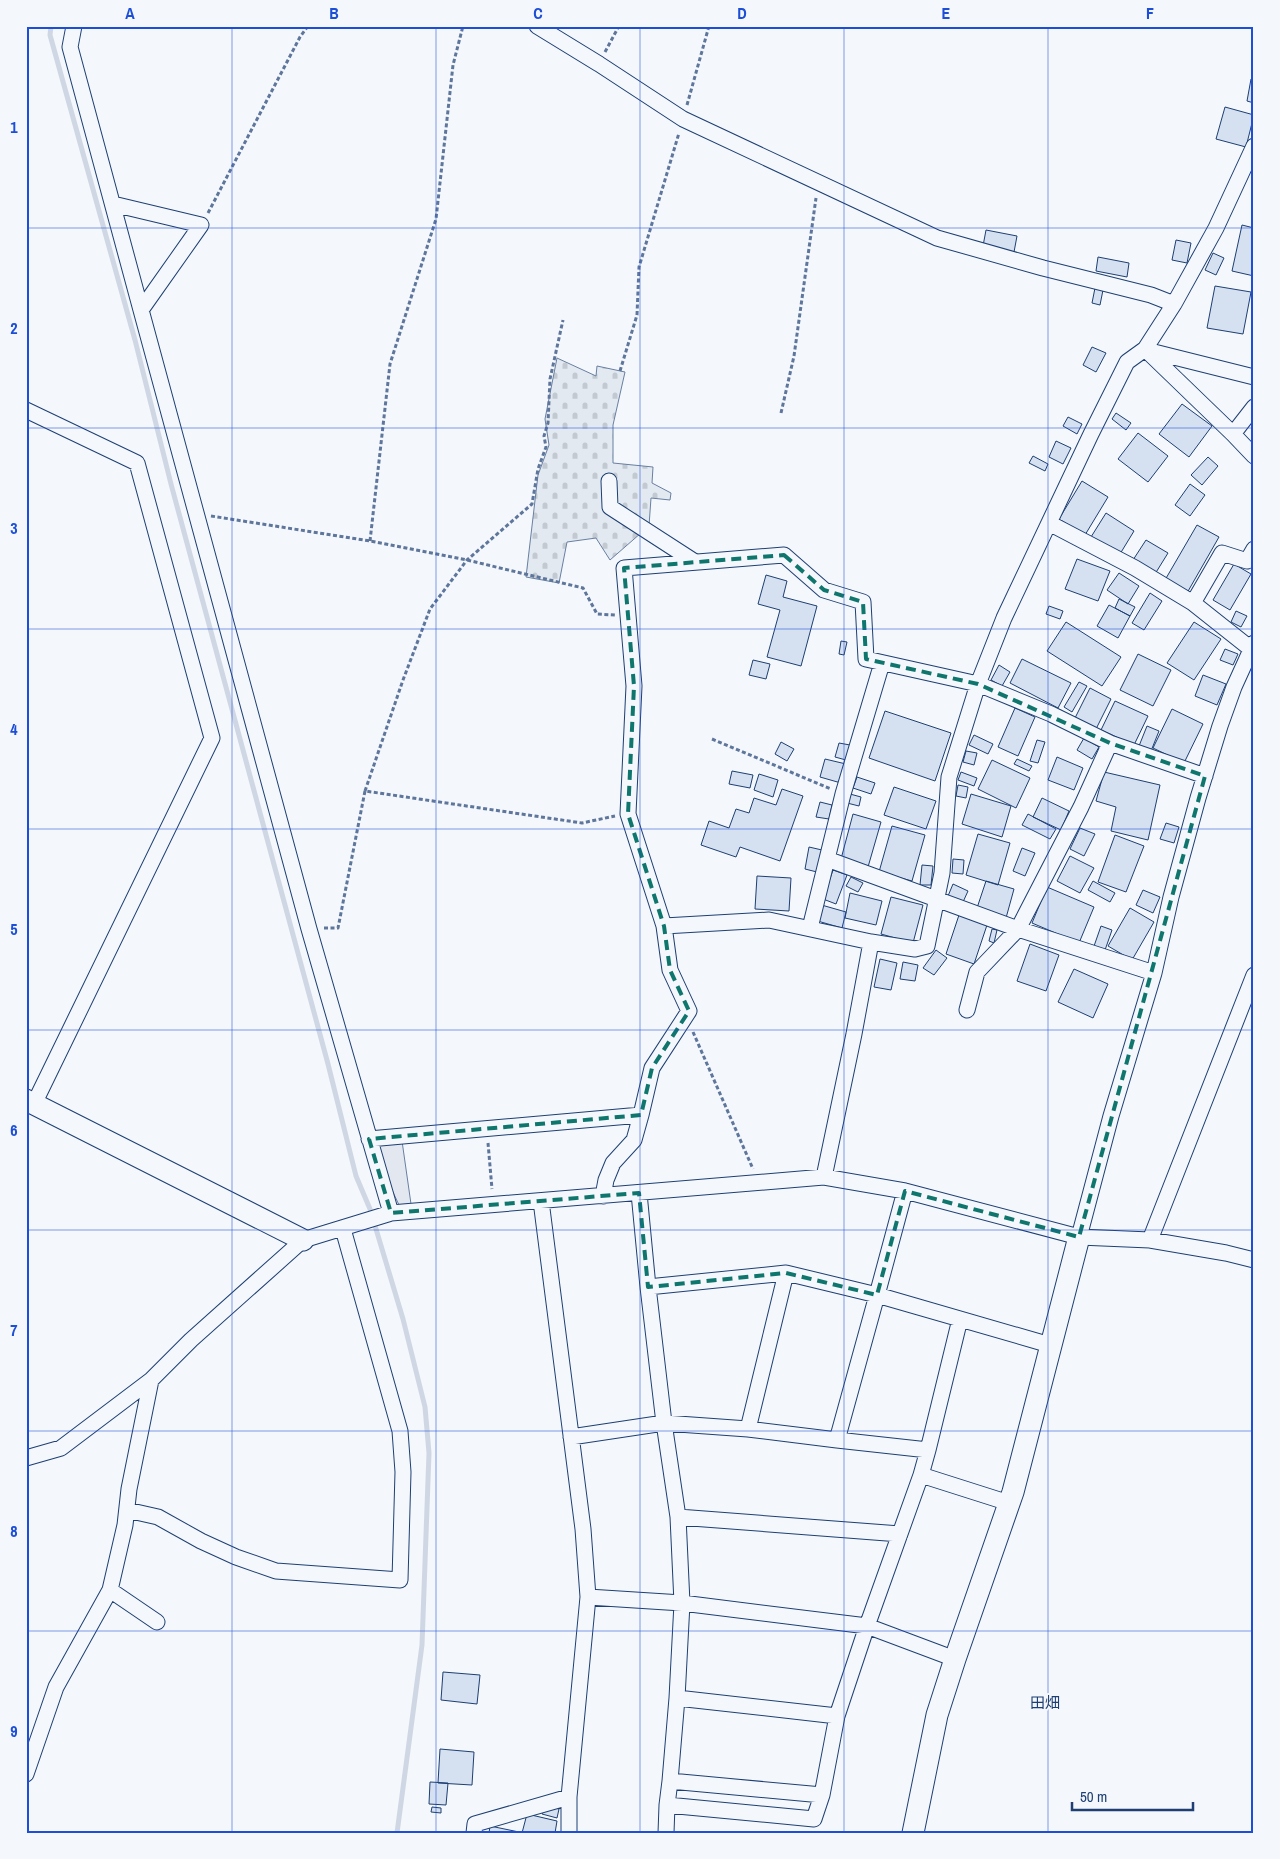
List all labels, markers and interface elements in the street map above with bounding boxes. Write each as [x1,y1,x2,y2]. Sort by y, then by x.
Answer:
text: A [125,2,135,24]
text: B [329,2,339,24]
text: C [533,2,543,24]
text: D [737,2,747,24]
text: E [942,2,951,24]
text: F [1146,2,1154,24]
text: 1 [10,116,18,138]
text: 2 [10,317,18,339]
text: 3 [10,517,18,539]
text: 4 [10,718,18,740]
text: 5 [10,918,18,940]
text: 6 [10,1119,18,1141]
text: 7 [10,1319,18,1341]
text: 8 [10,1520,18,1542]
district label: 田畑 [1030,1692,1060,1713]
text: 9 [10,1720,18,1742]
scale bar [1072,1779,1194,1811]
text: 50 m [1080,1786,1107,1807]

